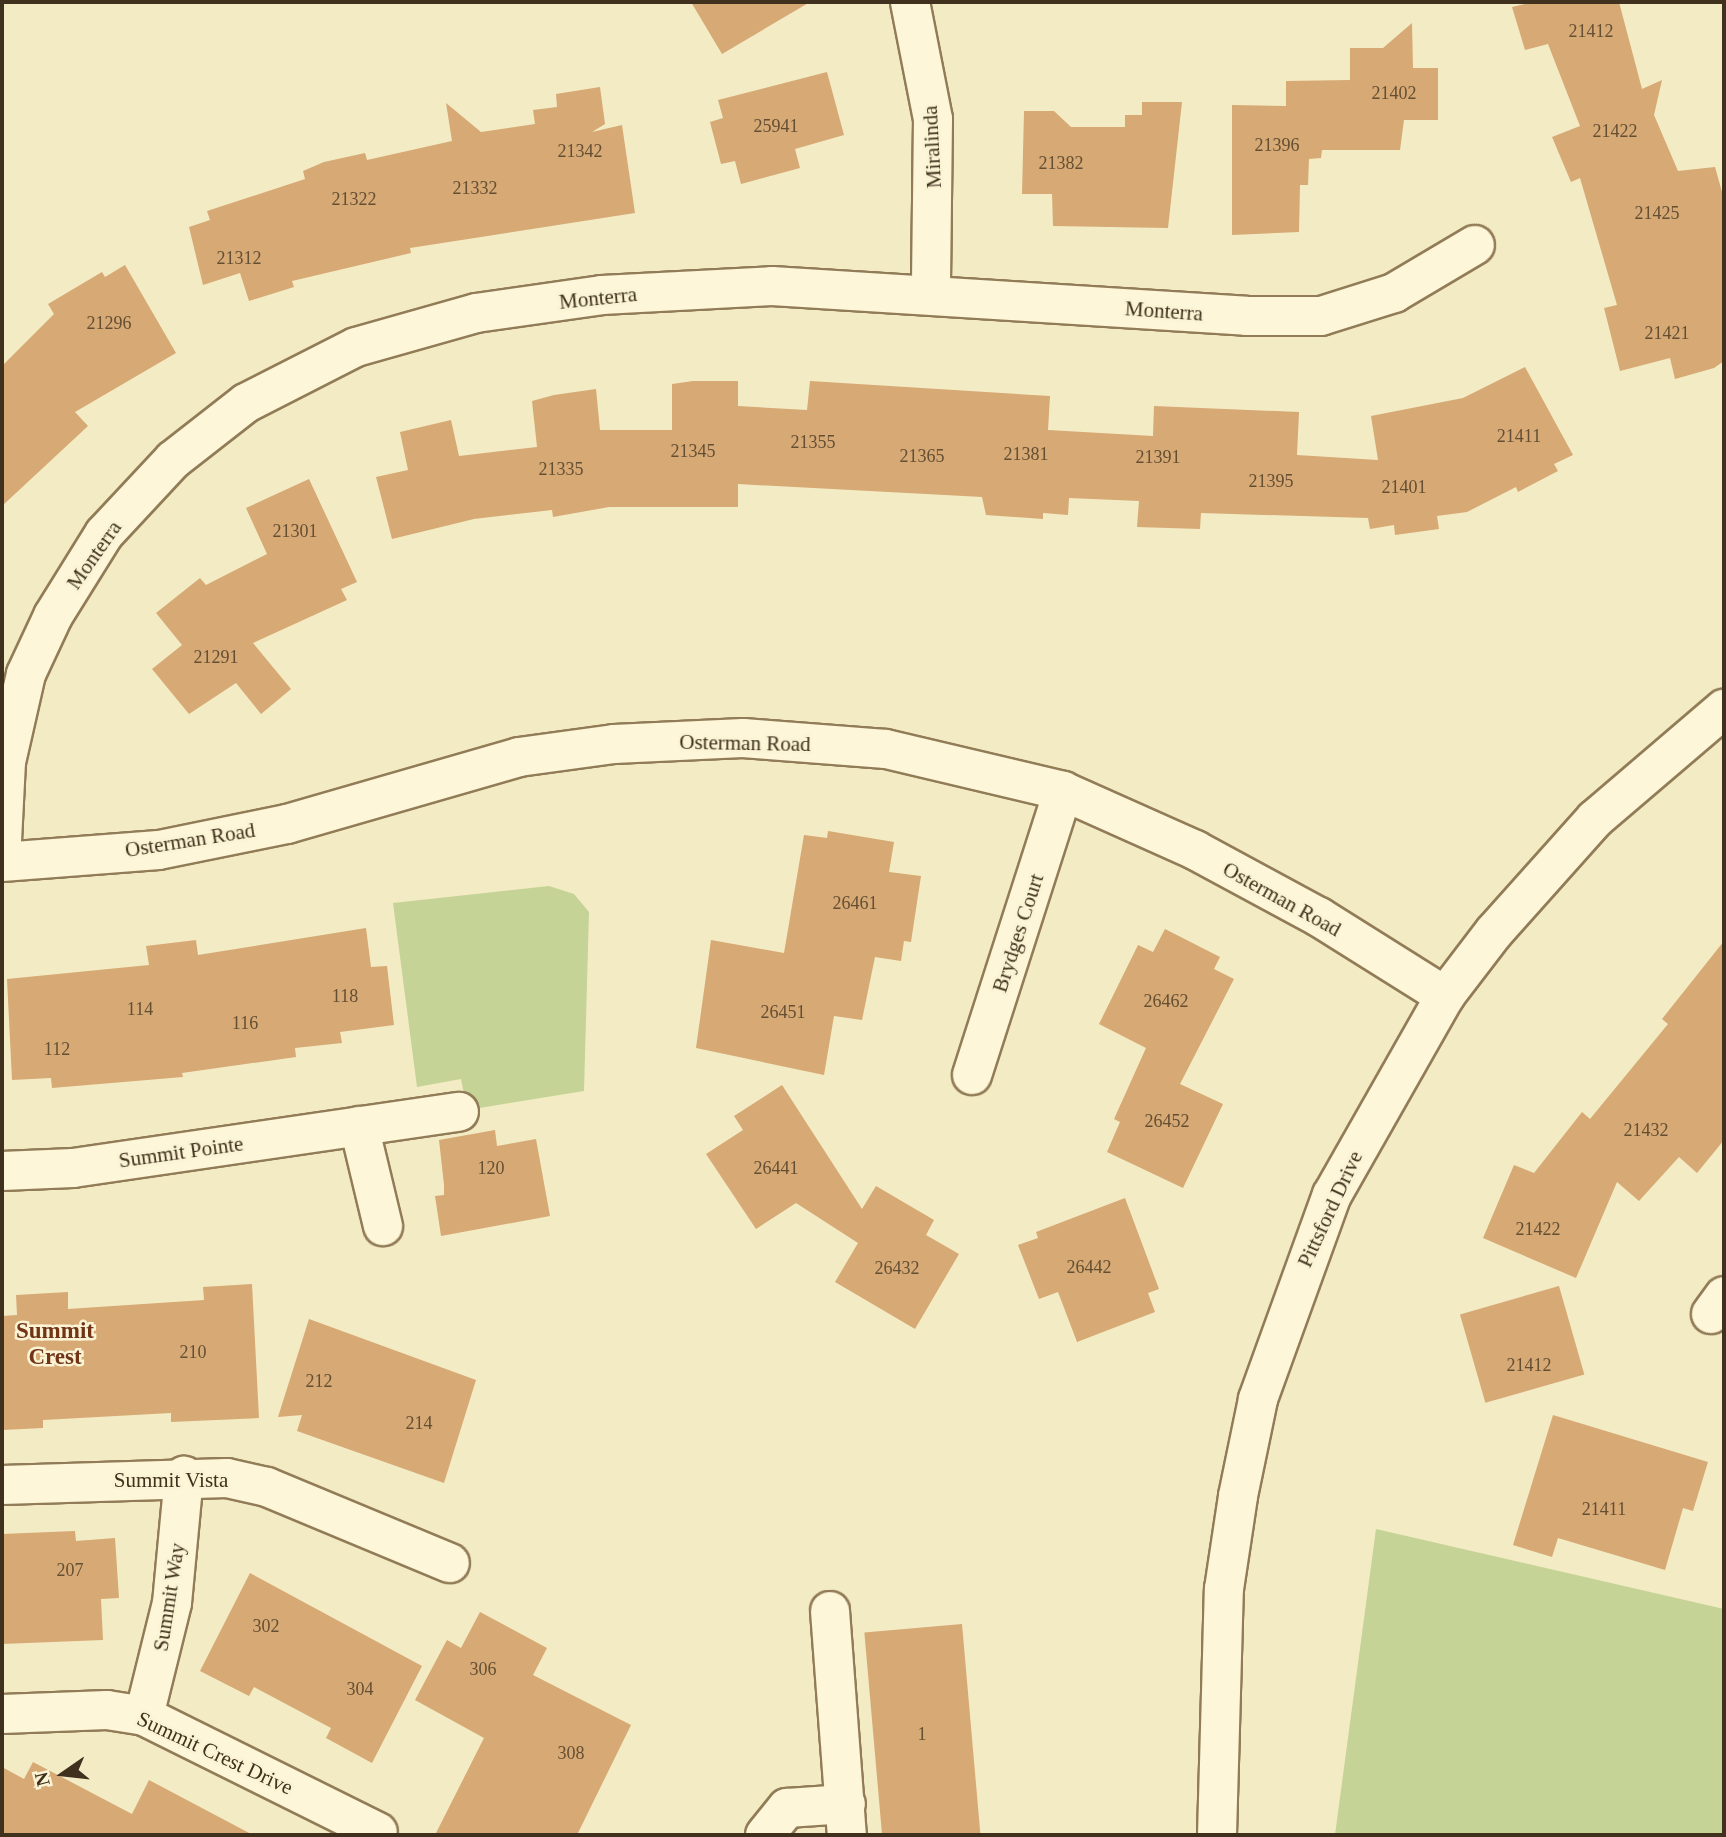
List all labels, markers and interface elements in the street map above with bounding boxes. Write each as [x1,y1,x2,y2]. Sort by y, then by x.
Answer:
house number: 21412 [1568,20,1614,42]
house number: 21402 [1372,82,1416,104]
street label: Miralinda [917,105,947,189]
house number: 25941 [754,115,798,137]
house number: 21422 [1592,120,1638,142]
house number: 21396 [1254,134,1300,156]
house number: 21342 [558,140,602,162]
house number: 21382 [1038,152,1084,174]
house number: 21332 [453,177,498,199]
house number: 21322 [332,188,376,210]
house number: 21425 [1634,202,1680,224]
house number: 21312 [216,247,262,269]
street label: Monterra [558,281,638,315]
street label: Monterra [1124,296,1204,326]
house number: 21296 [86,312,132,334]
house number: 21421 [1644,322,1690,344]
house number: 21411 [1497,425,1541,447]
house number: 21355 [790,431,835,453]
house number: 21345 [670,440,716,462]
house number: 21381 [1004,443,1049,465]
house number: 21365 [900,445,945,467]
house number: 21391 [1135,446,1180,468]
house number: 21335 [538,458,583,480]
house number: 21395 [1248,470,1294,492]
house number: 21401 [1382,476,1427,498]
street label: Monterra [61,516,127,594]
house number: 21301 [272,520,318,542]
house number: 21291 [194,646,238,668]
street label: Osterman Road [679,729,811,757]
street label: Osterman Road [123,817,257,863]
street label: Osterman Road [1219,856,1345,942]
street label: Brydges Court [987,871,1049,995]
house number: 26461 [832,892,877,914]
house number: 118 [332,985,358,1007]
house number: 26462 [1144,990,1189,1012]
house number: 114 [127,998,153,1020]
house number: 26451 [761,1001,806,1023]
house number: 116 [232,1012,258,1034]
house number: 112 [44,1038,70,1060]
house number: 26452 [1144,1110,1190,1132]
house number: 21432 [1624,1119,1668,1141]
street label: Summit Pointe [117,1131,245,1173]
street label: Pittsford Drive [1292,1147,1368,1271]
house number: 120 [477,1157,504,1179]
house number: 26441 [754,1157,798,1179]
house number: 21422 [1516,1218,1560,1240]
house number: 26442 [1066,1256,1112,1278]
house number: 26432 [874,1257,920,1279]
district label: Summit Crest [16,1317,94,1371]
house number: 210 [180,1341,206,1363]
house number: 21412 [1506,1354,1552,1376]
house number: 212 [306,1370,332,1392]
house number: 214 [405,1412,432,1434]
street label: Summit Vista [114,1467,228,1493]
house number: 21411 [1582,1498,1626,1520]
street label: Summit Way [148,1541,190,1653]
house number: 207 [56,1559,84,1581]
house number: 302 [252,1615,280,1637]
house number: 306 [470,1658,496,1680]
house number: 304 [346,1678,374,1700]
street label: Summit Crest Drive [133,1706,297,1800]
house number: 1 [918,1723,926,1745]
north arrow [28,1739,98,1809]
house number: 308 [558,1742,584,1764]
text: N [30,1770,54,1788]

